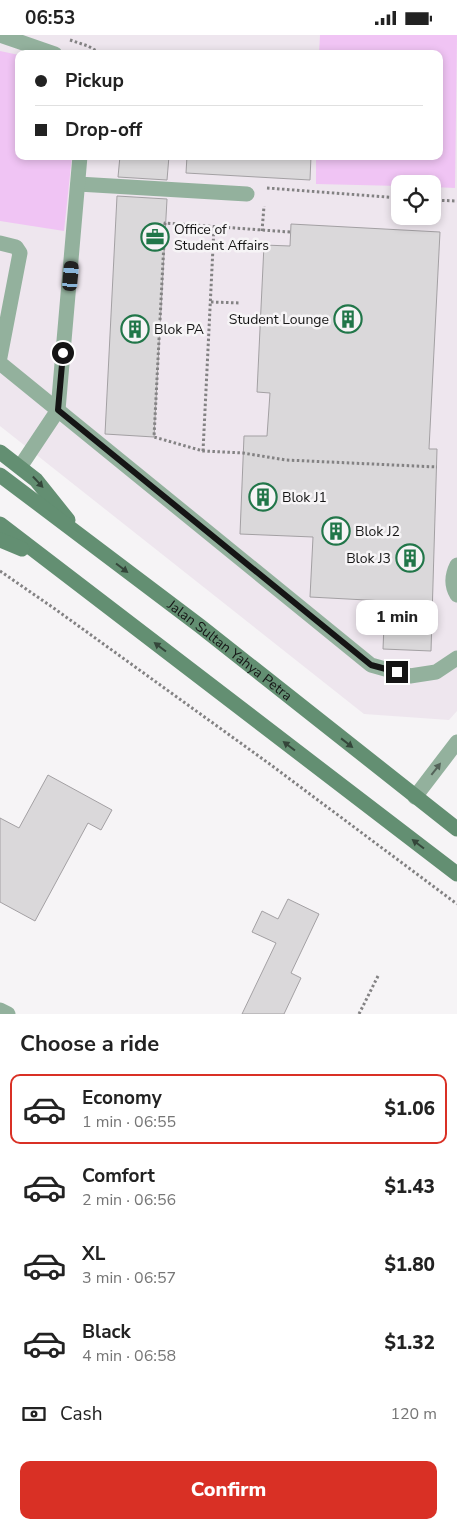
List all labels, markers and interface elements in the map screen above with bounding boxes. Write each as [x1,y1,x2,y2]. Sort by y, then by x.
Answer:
text: 06:53 [25,5,75,31]
text: Pickup [65,68,124,94]
text: Drop-off [65,117,142,143]
map controls [391,175,441,225]
button: locate [391,175,441,225]
place label: Office of Student Affairs [174,220,269,255]
office icon: Office of Student Affairs [140,222,170,252]
car [62,260,79,292]
building icon: Student Lounge [333,304,363,334]
place label: Student Lounge [229,310,329,329]
building icon: Blok PA [120,314,150,344]
place label: Blok PA [154,320,204,339]
route start [52,342,74,364]
one-way arrow [32,476,43,489]
building icon: Blok J1 [248,482,278,512]
place label: Blok J1 [282,488,327,507]
building icon: Blok J2 [321,516,351,546]
place label: Blok J2 [355,522,400,541]
building icon: Blok J3 [395,543,425,573]
place label: Blok J3 [346,549,391,568]
one-way arrow [115,563,128,574]
street label: Jalan Sultan Yahya Petra [163,595,296,705]
callout: 1 min [356,599,438,635]
text: 1 min [376,606,418,628]
one-way arrow [153,642,167,652]
route end [386,661,408,683]
one-way arrow [340,738,354,748]
one-way arrow [283,740,296,751]
one-way arrow [431,762,441,776]
one-way arrow [411,839,425,849]
text: Choose a ride [20,1029,159,1059]
text: Economy [82,1085,162,1111]
icon: car [22,1087,67,1132]
text: $1.06 [384,1096,435,1122]
text: 1 min · 06:55 [82,1111,176,1133]
text: Comfort [82,1163,155,1189]
icon: car [22,1165,67,1210]
text: $1.43 [384,1174,435,1200]
text: 2 min · 06:56 [82,1189,176,1211]
text: XL [82,1241,105,1267]
icon: car [22,1243,67,1288]
text: $1.80 [384,1252,435,1278]
text: 3 min · 06:57 [82,1267,176,1289]
text: Black [82,1319,131,1345]
icon: car [22,1321,67,1366]
text: $1.32 [384,1330,435,1356]
text: 4 min · 06:58 [82,1345,176,1367]
icon: cash [20,1400,48,1428]
text: Cash [60,1401,102,1427]
text: 120 m [390,1403,437,1425]
button: Confirm [20,1461,437,1519]

